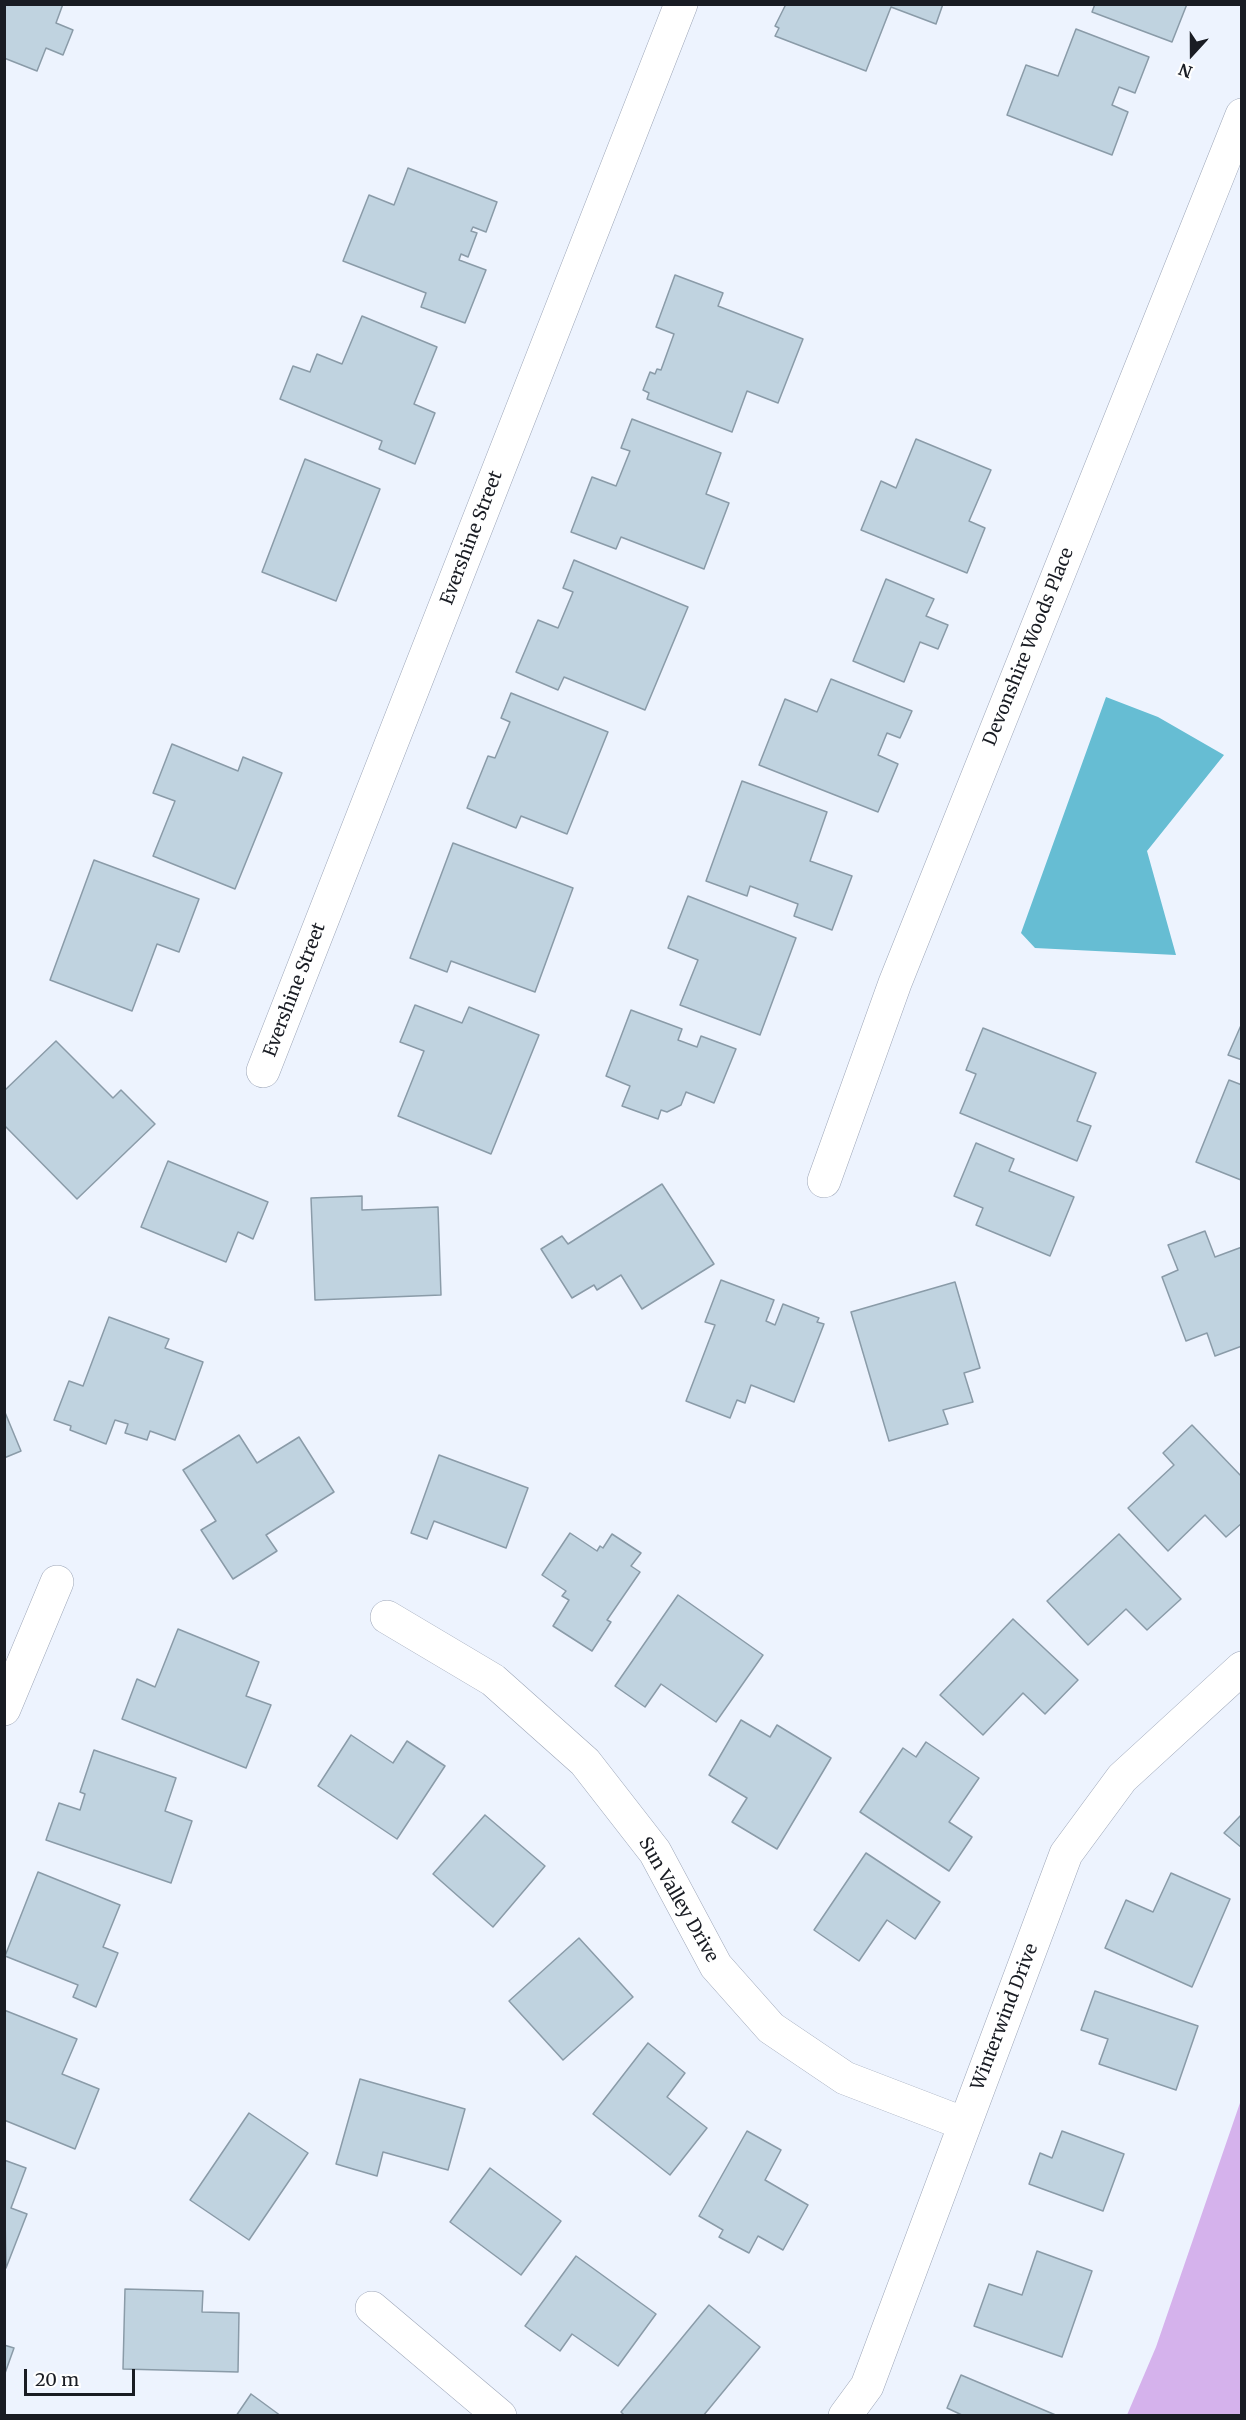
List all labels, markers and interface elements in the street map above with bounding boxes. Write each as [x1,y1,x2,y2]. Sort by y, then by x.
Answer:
north arrow [1162,24,1222,84]
text: N [1176,59,1195,82]
street label: Evershine Street [437,468,507,608]
street label: Devonshire Woods Place [979,545,1079,749]
street label: Evershine Street [260,920,330,1060]
street label: Sun Valley Drive [633,1834,723,1966]
street label: Winterwind Drive [967,1941,1043,2093]
scale bar [27,2357,138,2395]
text: 20 m [35,2368,79,2391]

